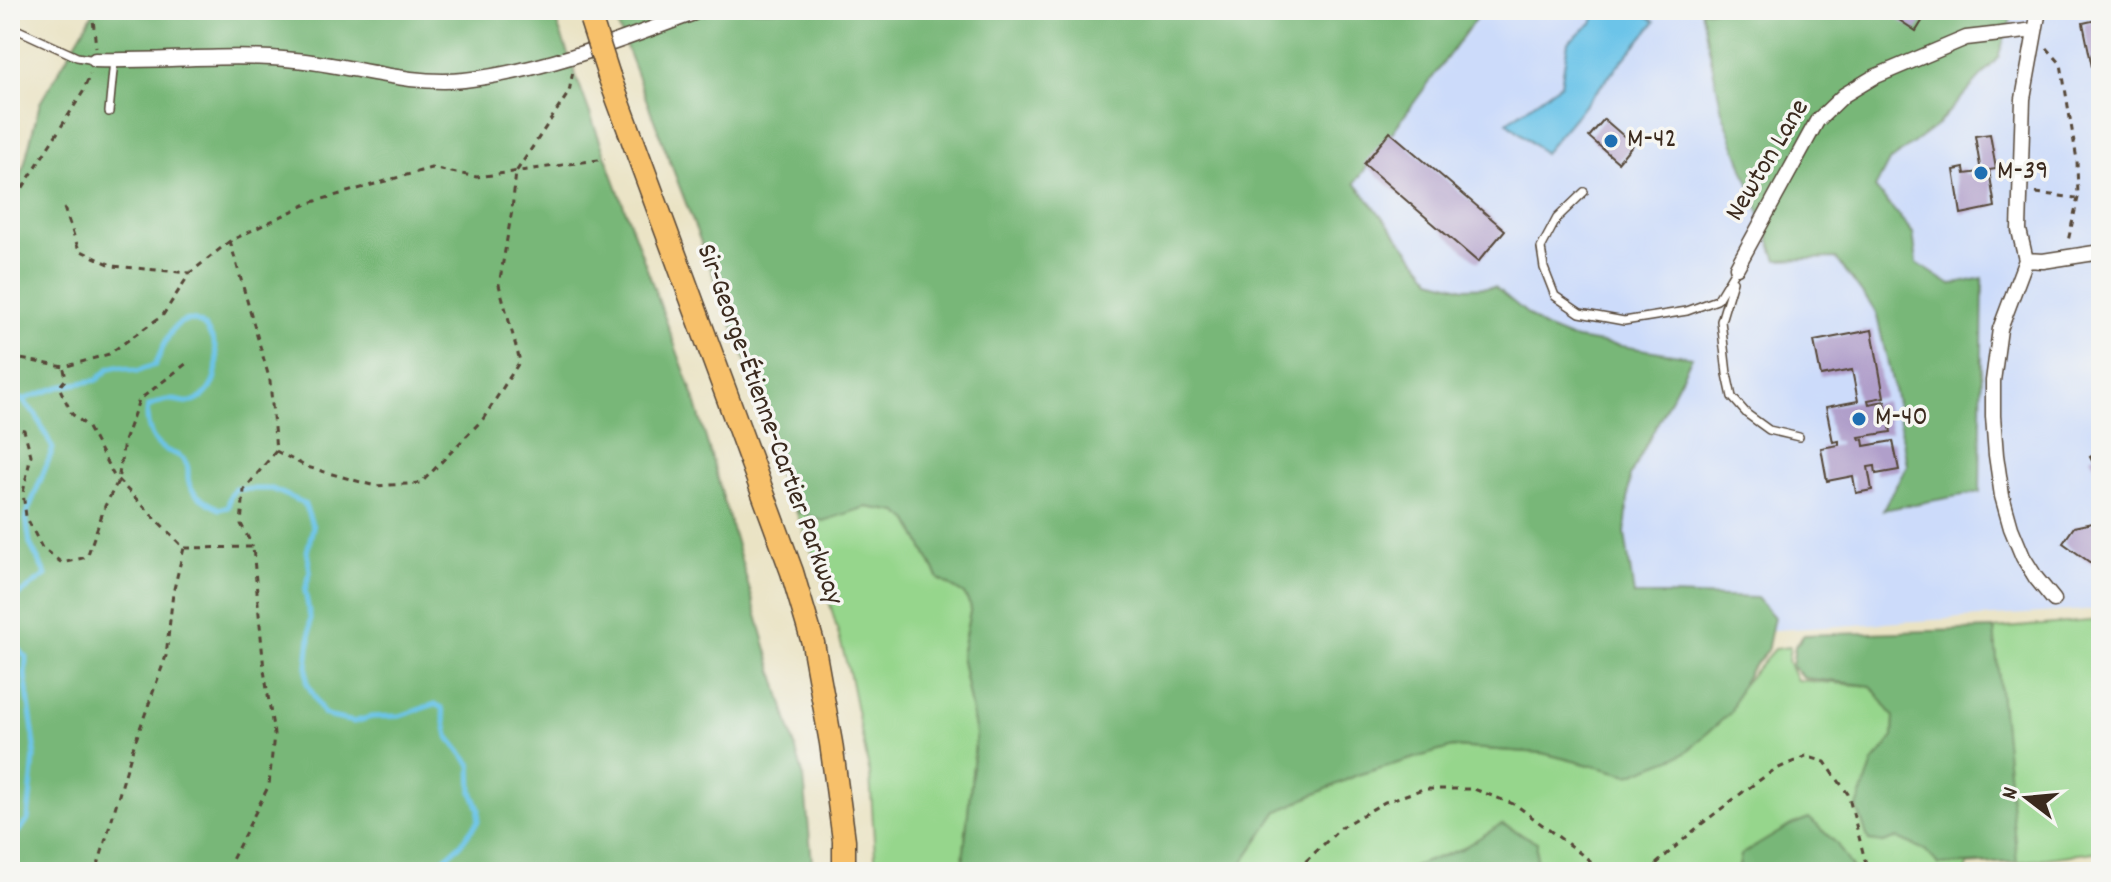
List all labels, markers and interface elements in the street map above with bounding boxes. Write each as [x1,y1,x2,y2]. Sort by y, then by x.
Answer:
street label: Newton Lane [1717,92,1821,230]
place label: M-42 [1627,121,1677,161]
marker: M-42 [1602,132,1620,150]
place label: M-39 [1997,153,2048,193]
marker: M-39 [1972,164,1990,182]
street label: Sir-George-Étienne-Cartier Parkway [684,239,852,612]
place label: M-40 [1875,399,1928,439]
marker: M-40 [1850,410,1868,428]
north arrow [1987,758,2067,838]
text: N [1995,784,2028,803]

